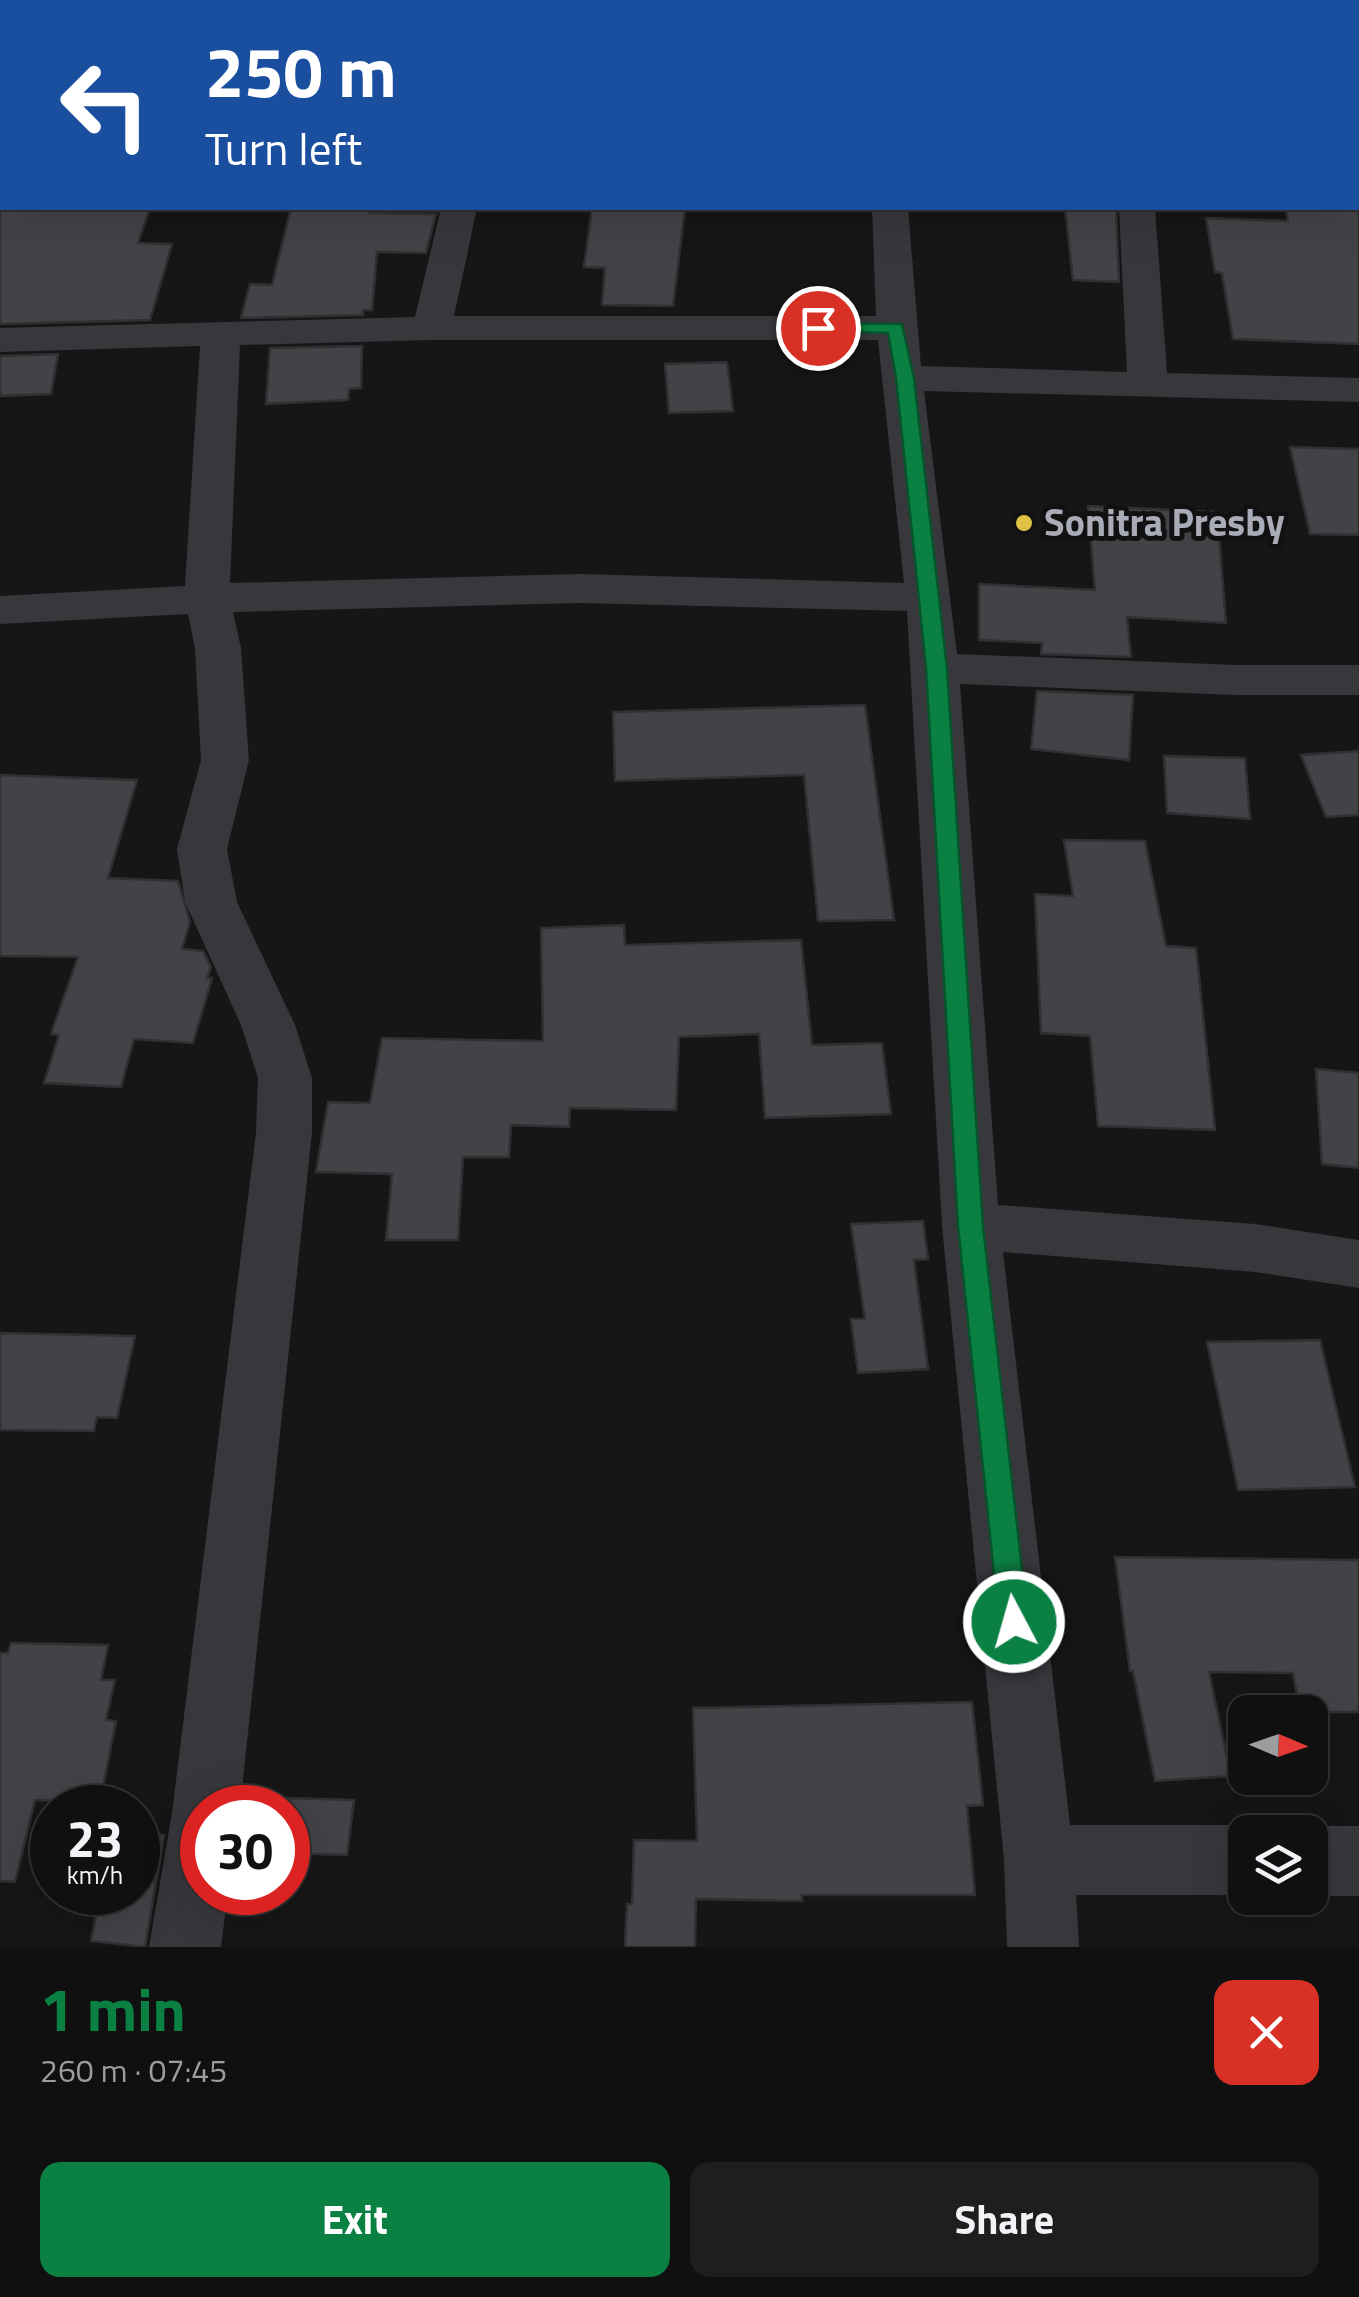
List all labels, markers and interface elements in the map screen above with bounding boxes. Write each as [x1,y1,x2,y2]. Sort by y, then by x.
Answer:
text: 250 m [205,18,397,124]
icon: left [40,40,170,170]
text: Turn left [205,114,362,182]
pin [776,286,861,371]
icon: arrive [791,301,846,356]
place label: Sonitra Presby [1044,493,1285,551]
marker: Sonitra Presby [1013,512,1035,534]
position arrow [962,1570,1066,1674]
north arrow [1228,1695,1328,1795]
map controls [1228,1695,1328,1915]
speed limit sign: 30 [180,1785,310,1915]
text: 23 [67,1800,123,1876]
button: layers [1228,1815,1328,1915]
text: km/h [67,1856,123,1894]
text: 1 min [40,1963,186,2054]
button: close [1214,1980,1319,2085]
text: 260 m · 07:45 [40,2046,227,2094]
button: Exit [40,2162,670,2277]
button: Share [690,2162,1319,2277]

